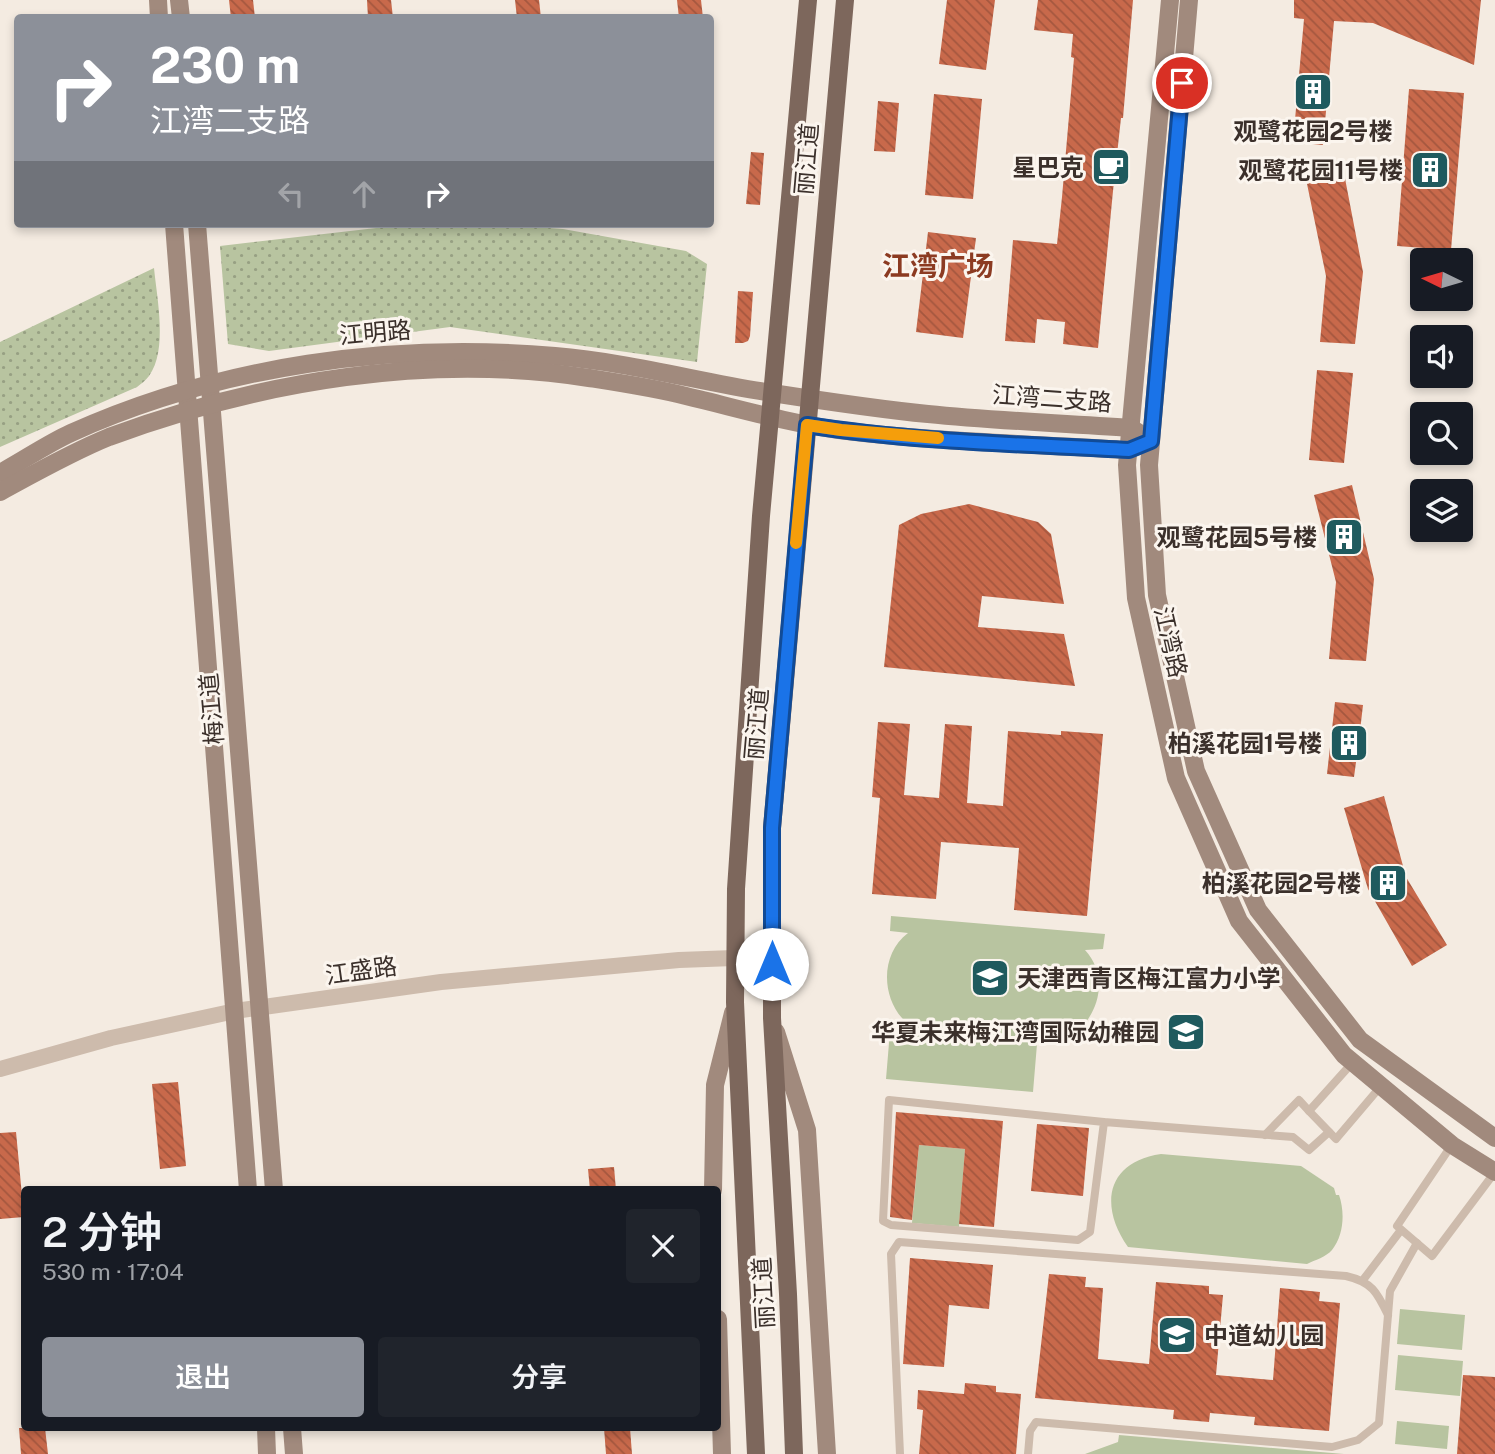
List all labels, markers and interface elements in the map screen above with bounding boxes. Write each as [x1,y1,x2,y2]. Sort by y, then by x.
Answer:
text: 230 m [150,36,300,94]
icon: right [35,42,126,133]
pin [1152,53,1212,113]
icon: arrive [1163,64,1201,102]
building icon: 观鹭花园2号楼 [1292,71,1334,113]
text: 江湾二支路 [150,102,310,139]
place label: 观鹭花园2号楼 [1233,117,1393,145]
street label: 丽江道 [789,122,823,196]
cafe icon: 星巴克 [1090,146,1132,188]
building icon: 观鹭花园11号楼 [1409,149,1451,191]
place label: 星巴克 [1012,153,1084,181]
place label: 观鹭花园11号楼 [1238,156,1403,184]
icon: left [272,175,310,213]
icon: ahead [345,175,383,213]
icon: right [418,175,456,213]
north arrow [1410,248,1474,312]
map controls [1410,248,1473,542]
district label: 江湾广场 [882,249,994,282]
street label: 江明路 [338,315,412,349]
button: sound [1410,325,1473,388]
street label: 江湾二支路 [991,380,1113,416]
button: search [1410,402,1473,465]
button: layers [1410,479,1473,542]
building icon: 观鹭花园5号楼 [1323,516,1365,558]
place label: 观鹭花园5号楼 [1157,523,1317,551]
street label: 江湾路 [1149,604,1193,680]
street label: 梅江道 [194,672,228,746]
street label: 丽江道 [739,687,773,761]
building icon: 柏溪花园1号楼 [1328,722,1370,764]
place label: 柏溪花园1号楼 [1168,729,1322,757]
building icon: 柏溪花园2号楼 [1367,862,1409,904]
place label: 柏溪花园2号楼 [1202,869,1361,897]
position arrow [735,927,809,1001]
street label: 江盛路 [323,951,399,989]
school or university icon: 天津西青区梅江富力小学 [969,957,1011,999]
place label: 天津西青区梅江富力小学 [1017,964,1281,992]
school or university icon: 华夏未来梅江湾国际幼稚园 [1165,1011,1207,1053]
place label: 华夏未来梅江湾国际幼稚园 [871,1018,1159,1046]
text: 2 分钟 [42,1207,162,1256]
button: close [626,1209,700,1283]
street label: 丽江道 [747,1256,779,1330]
text: 530 m · 17:04 [42,1258,184,1285]
school or university icon: 中道幼儿园 [1156,1314,1198,1356]
place label: 中道幼儿园 [1204,1321,1324,1349]
button: 退出 [42,1337,364,1417]
button: 分享 [378,1337,700,1417]

